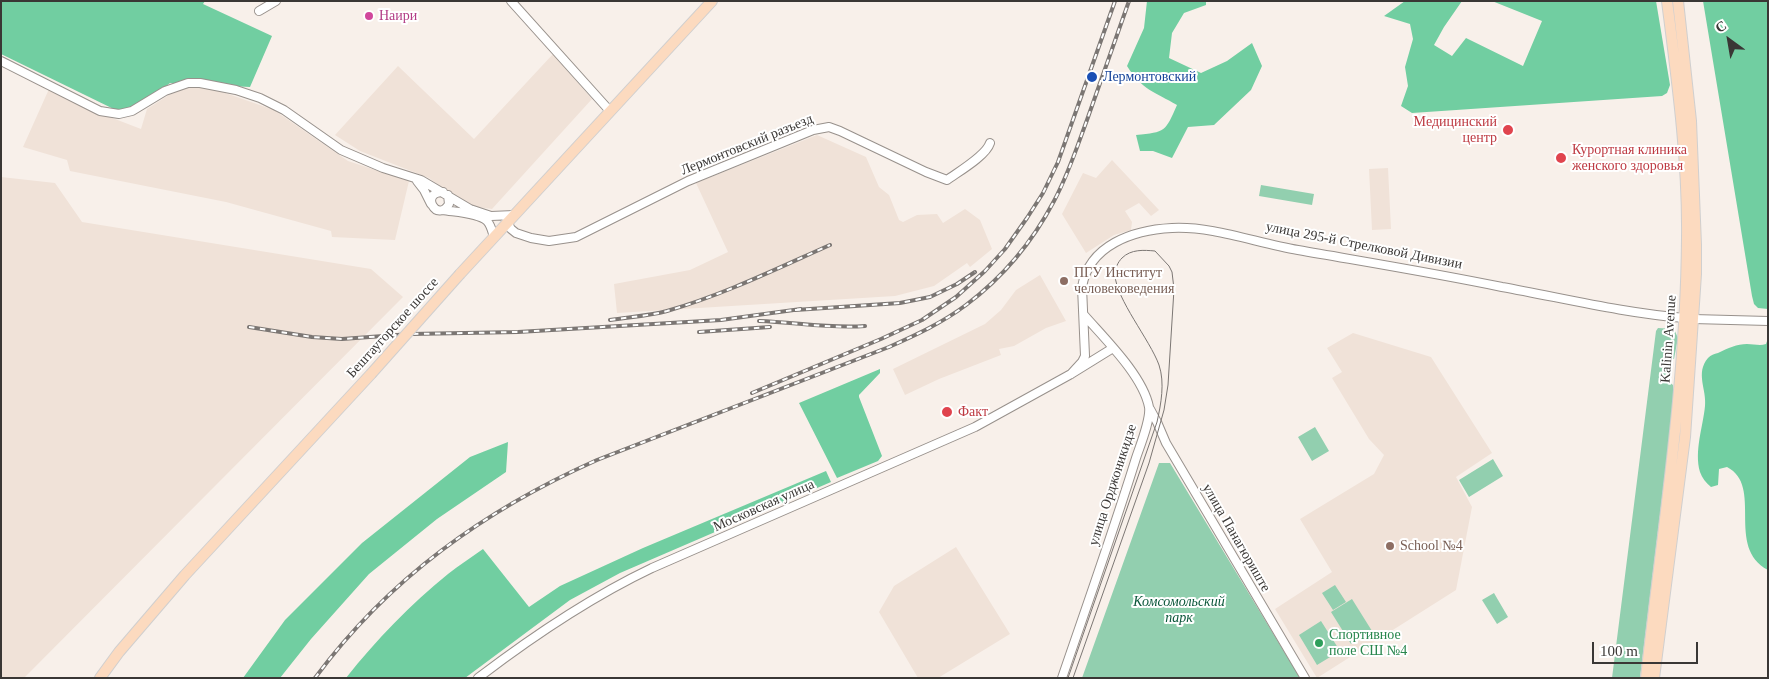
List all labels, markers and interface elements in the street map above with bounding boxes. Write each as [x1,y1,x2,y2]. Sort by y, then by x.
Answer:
place label: Наири [379,8,417,24]
marker: Наири [363,10,375,22]
north arrow [1704,15,1754,65]
text: С [1713,18,1729,36]
place label: Лермонтовский [1103,69,1196,85]
marker: Лермонтовский [1085,70,1099,84]
street label: Лермонтовский разъезд [678,111,816,179]
place label: Медицинский центр [1414,114,1497,146]
marker: Медицинский центр [1501,123,1515,137]
place label: Курортная клиника женского здоровья [1572,142,1687,174]
marker: Курортная клиника женского здоровья [1554,151,1568,165]
street label: улица 295-й Стрелковой Дивизии [1264,219,1464,273]
place label: ПГУ Институт человековедения [1074,265,1174,298]
street label: Бештаугорское шоссе [343,274,443,382]
marker: ПГУ Институт человековедения [1058,275,1070,287]
street label: Kalinin Avenue [1658,295,1680,383]
place label: Факт [958,404,988,420]
marker: Факт [940,405,954,419]
street label: улица Орджоникидзе [1085,422,1141,548]
street label: Московская улица [711,476,817,536]
street label: улица Панагюриште [1198,481,1274,595]
place label: School №4 [1400,538,1463,554]
marker: School №4 [1384,540,1396,552]
park label: Комсомольский парк [1133,594,1225,626]
place label: Спортивное поле СШ №4 [1329,627,1407,660]
scale bar [1594,632,1700,664]
marker: Спортивное поле СШ №4 [1313,637,1325,649]
text: 100 m [1600,643,1638,659]

